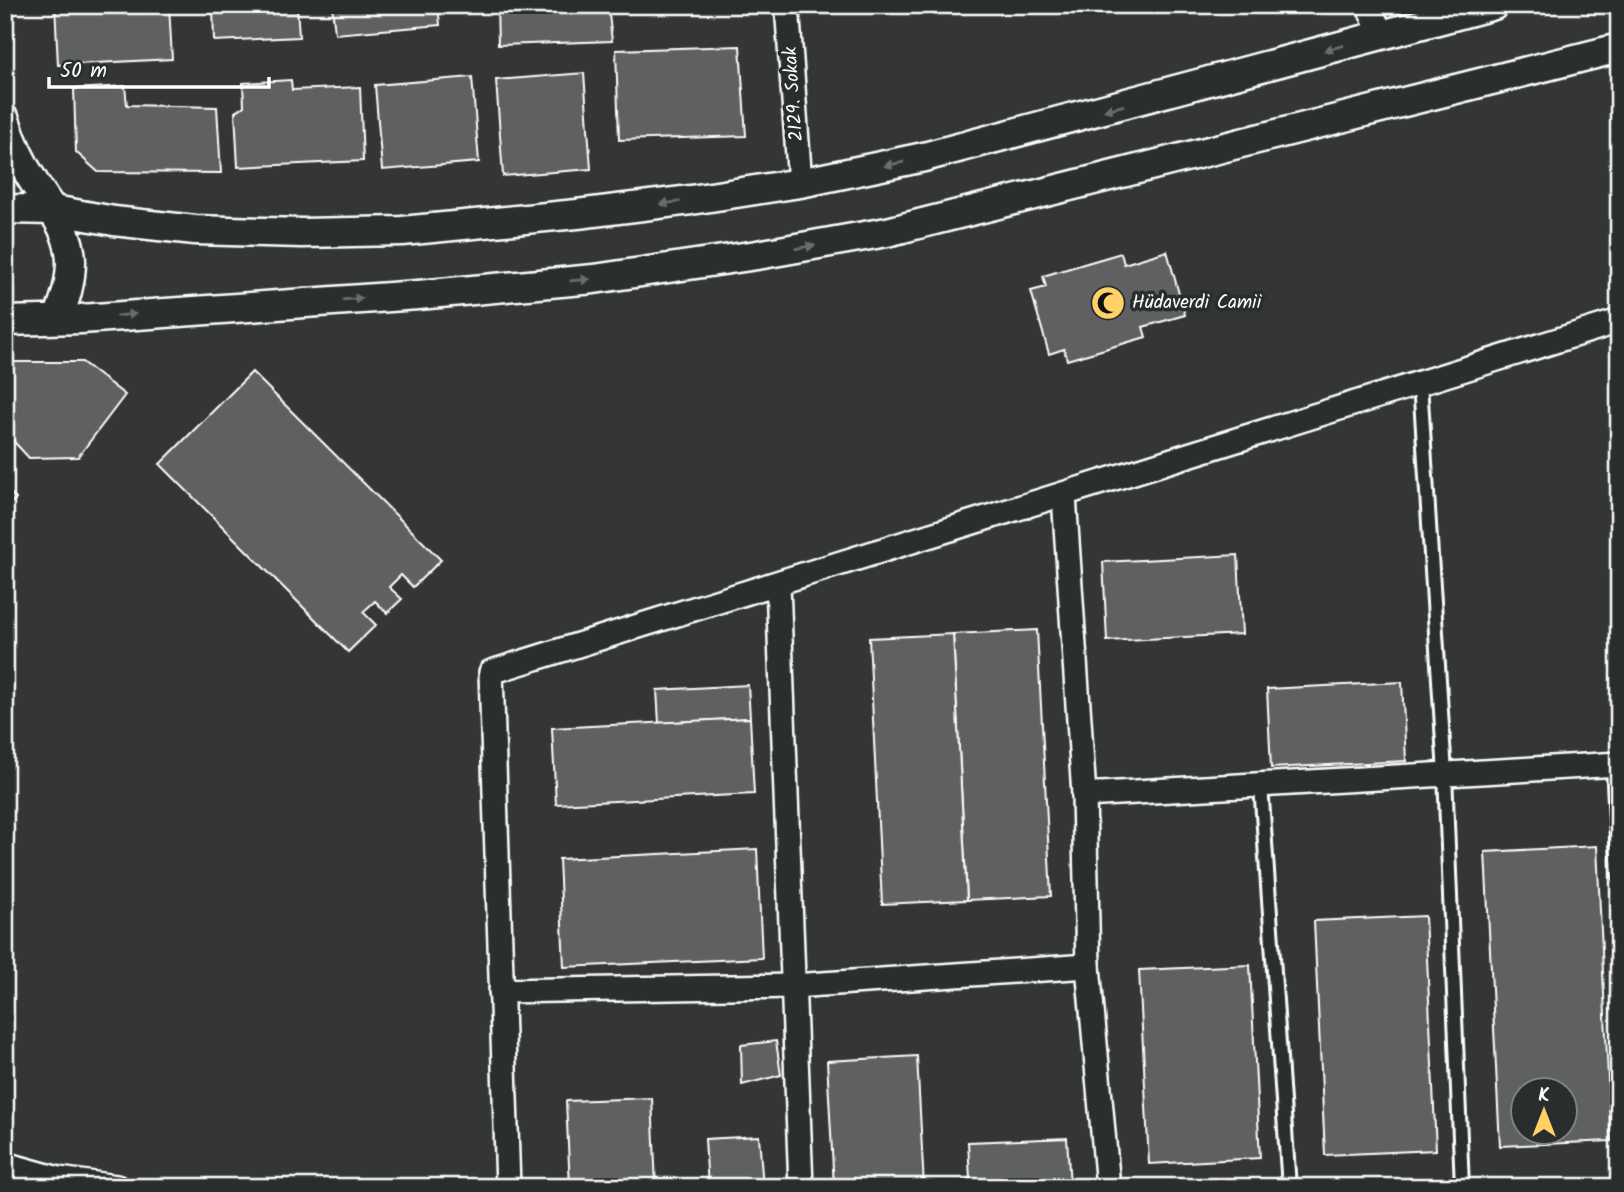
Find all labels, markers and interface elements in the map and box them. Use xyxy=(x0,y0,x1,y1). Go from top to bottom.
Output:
one-way arrow xyxy=(1323,43,1345,54)
scale bar xyxy=(49,46,270,90)
street label: 2129. Sokak xyxy=(776,46,812,142)
text: 50 m xyxy=(60,55,107,88)
one-way arrow xyxy=(1103,103,1124,113)
one-way arrow xyxy=(883,158,905,169)
one-way arrow xyxy=(659,197,681,208)
one-way arrow xyxy=(794,241,816,252)
one-way arrow xyxy=(569,274,591,285)
mosque icon: Hüdaverdi Camii xyxy=(1089,284,1127,322)
place label: Hüdaverdi Camii xyxy=(1132,288,1263,318)
one-way arrow xyxy=(342,293,364,304)
one-way arrow xyxy=(115,309,137,320)
north arrow xyxy=(1508,1076,1578,1146)
text: K xyxy=(1538,1081,1550,1111)

